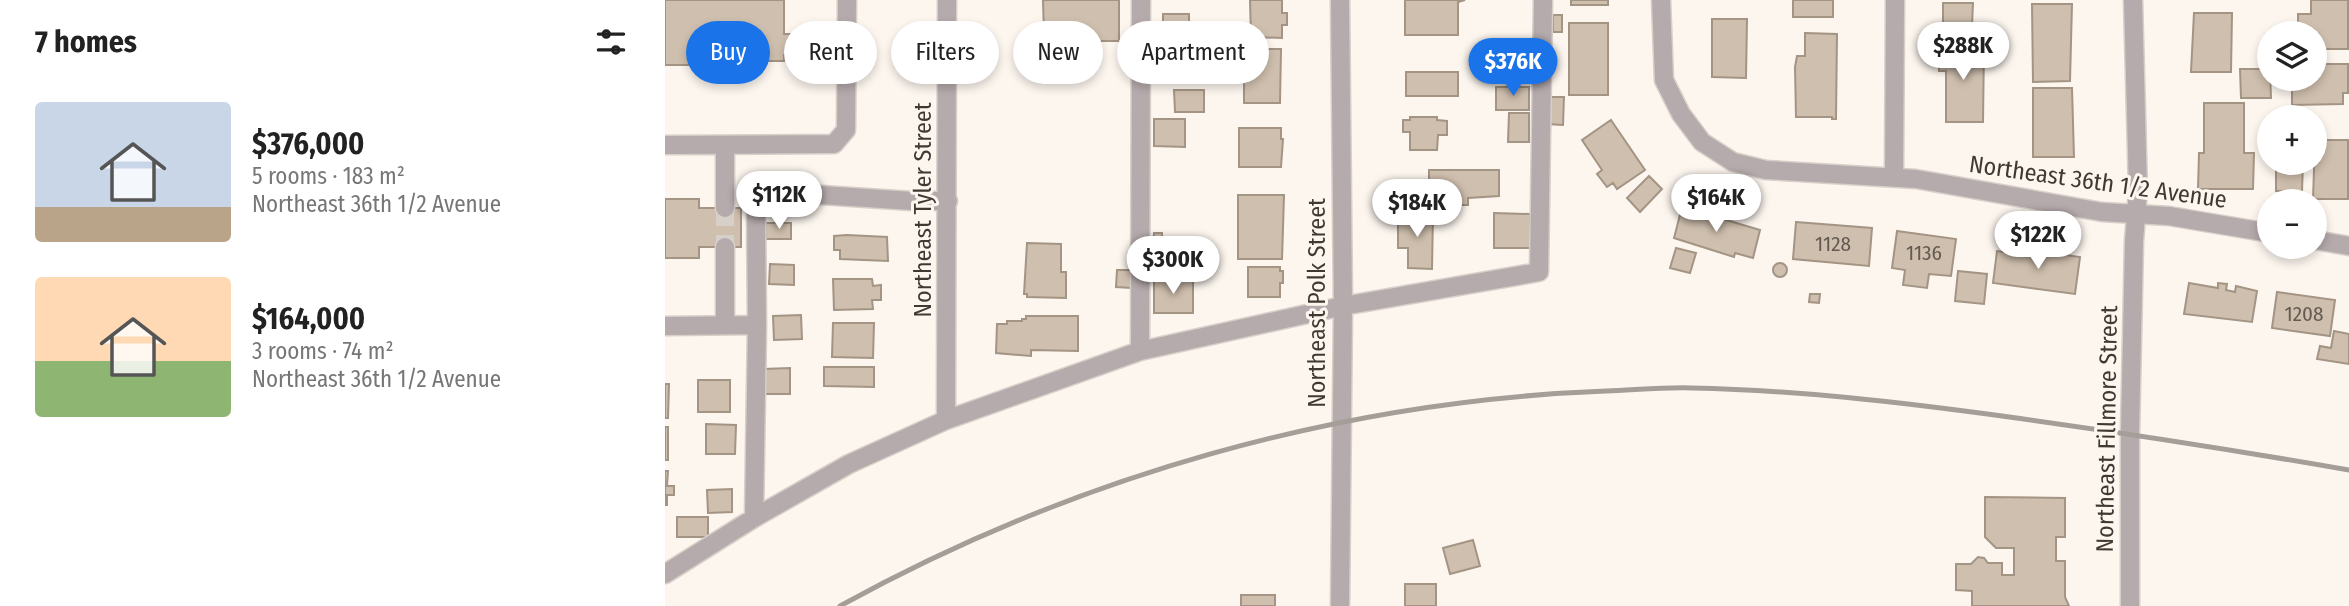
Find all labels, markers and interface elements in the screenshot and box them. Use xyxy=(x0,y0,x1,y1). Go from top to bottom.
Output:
chip: Buy xyxy=(686,21,770,84)
chip: Rent xyxy=(784,21,877,84)
chip: Filters xyxy=(891,21,999,84)
chip: New xyxy=(1013,21,1103,84)
chip: Apartment xyxy=(1117,21,1269,84)
map controls xyxy=(2257,21,2327,259)
button: layers xyxy=(2257,21,2327,91)
pin: $288K xyxy=(1914,22,2012,82)
icon: filters xyxy=(592,23,630,61)
text: 7 homes xyxy=(35,24,137,60)
text: $288K xyxy=(1933,31,1993,59)
pin: $376K xyxy=(1464,38,1562,98)
text: $376K xyxy=(1485,47,1542,75)
street label: Northeast Tyler Street xyxy=(909,102,937,318)
button: + xyxy=(2257,105,2327,175)
text: $376,000 xyxy=(252,126,364,162)
icon: home xyxy=(91,130,175,214)
street label: Northeast 36th 1/2 Avenue xyxy=(1967,150,2229,214)
text: 5 rooms · 183 m² xyxy=(252,162,405,190)
pin: $112K xyxy=(730,172,828,231)
pin: $164K xyxy=(1667,174,1765,234)
text: $112K xyxy=(752,180,806,208)
pin: $184K xyxy=(1368,180,1466,239)
text: $164K xyxy=(1687,183,1745,211)
text: $184K xyxy=(1388,188,1446,216)
button: − xyxy=(2257,189,2327,259)
text: Northeast 36th 1/2 Avenue xyxy=(252,190,501,218)
street label: Northeast Polk Street xyxy=(1303,198,1331,408)
pin: $122K xyxy=(1989,212,2087,271)
text: $122K xyxy=(2010,220,2066,248)
house number: 1128 xyxy=(1815,231,1851,257)
pin: $300K xyxy=(1124,236,1222,296)
house number: 1136 xyxy=(1906,240,1942,266)
text: $300K xyxy=(1143,245,1203,273)
text: $164,000 xyxy=(252,301,365,337)
house number: 1208 xyxy=(2285,301,2323,327)
icon: home xyxy=(91,305,175,389)
street label: Northeast Fillmore Street xyxy=(2091,305,2123,553)
text: 3 rooms · 74 m² xyxy=(252,337,394,365)
text: Northeast 36th 1/2 Avenue xyxy=(252,365,501,393)

